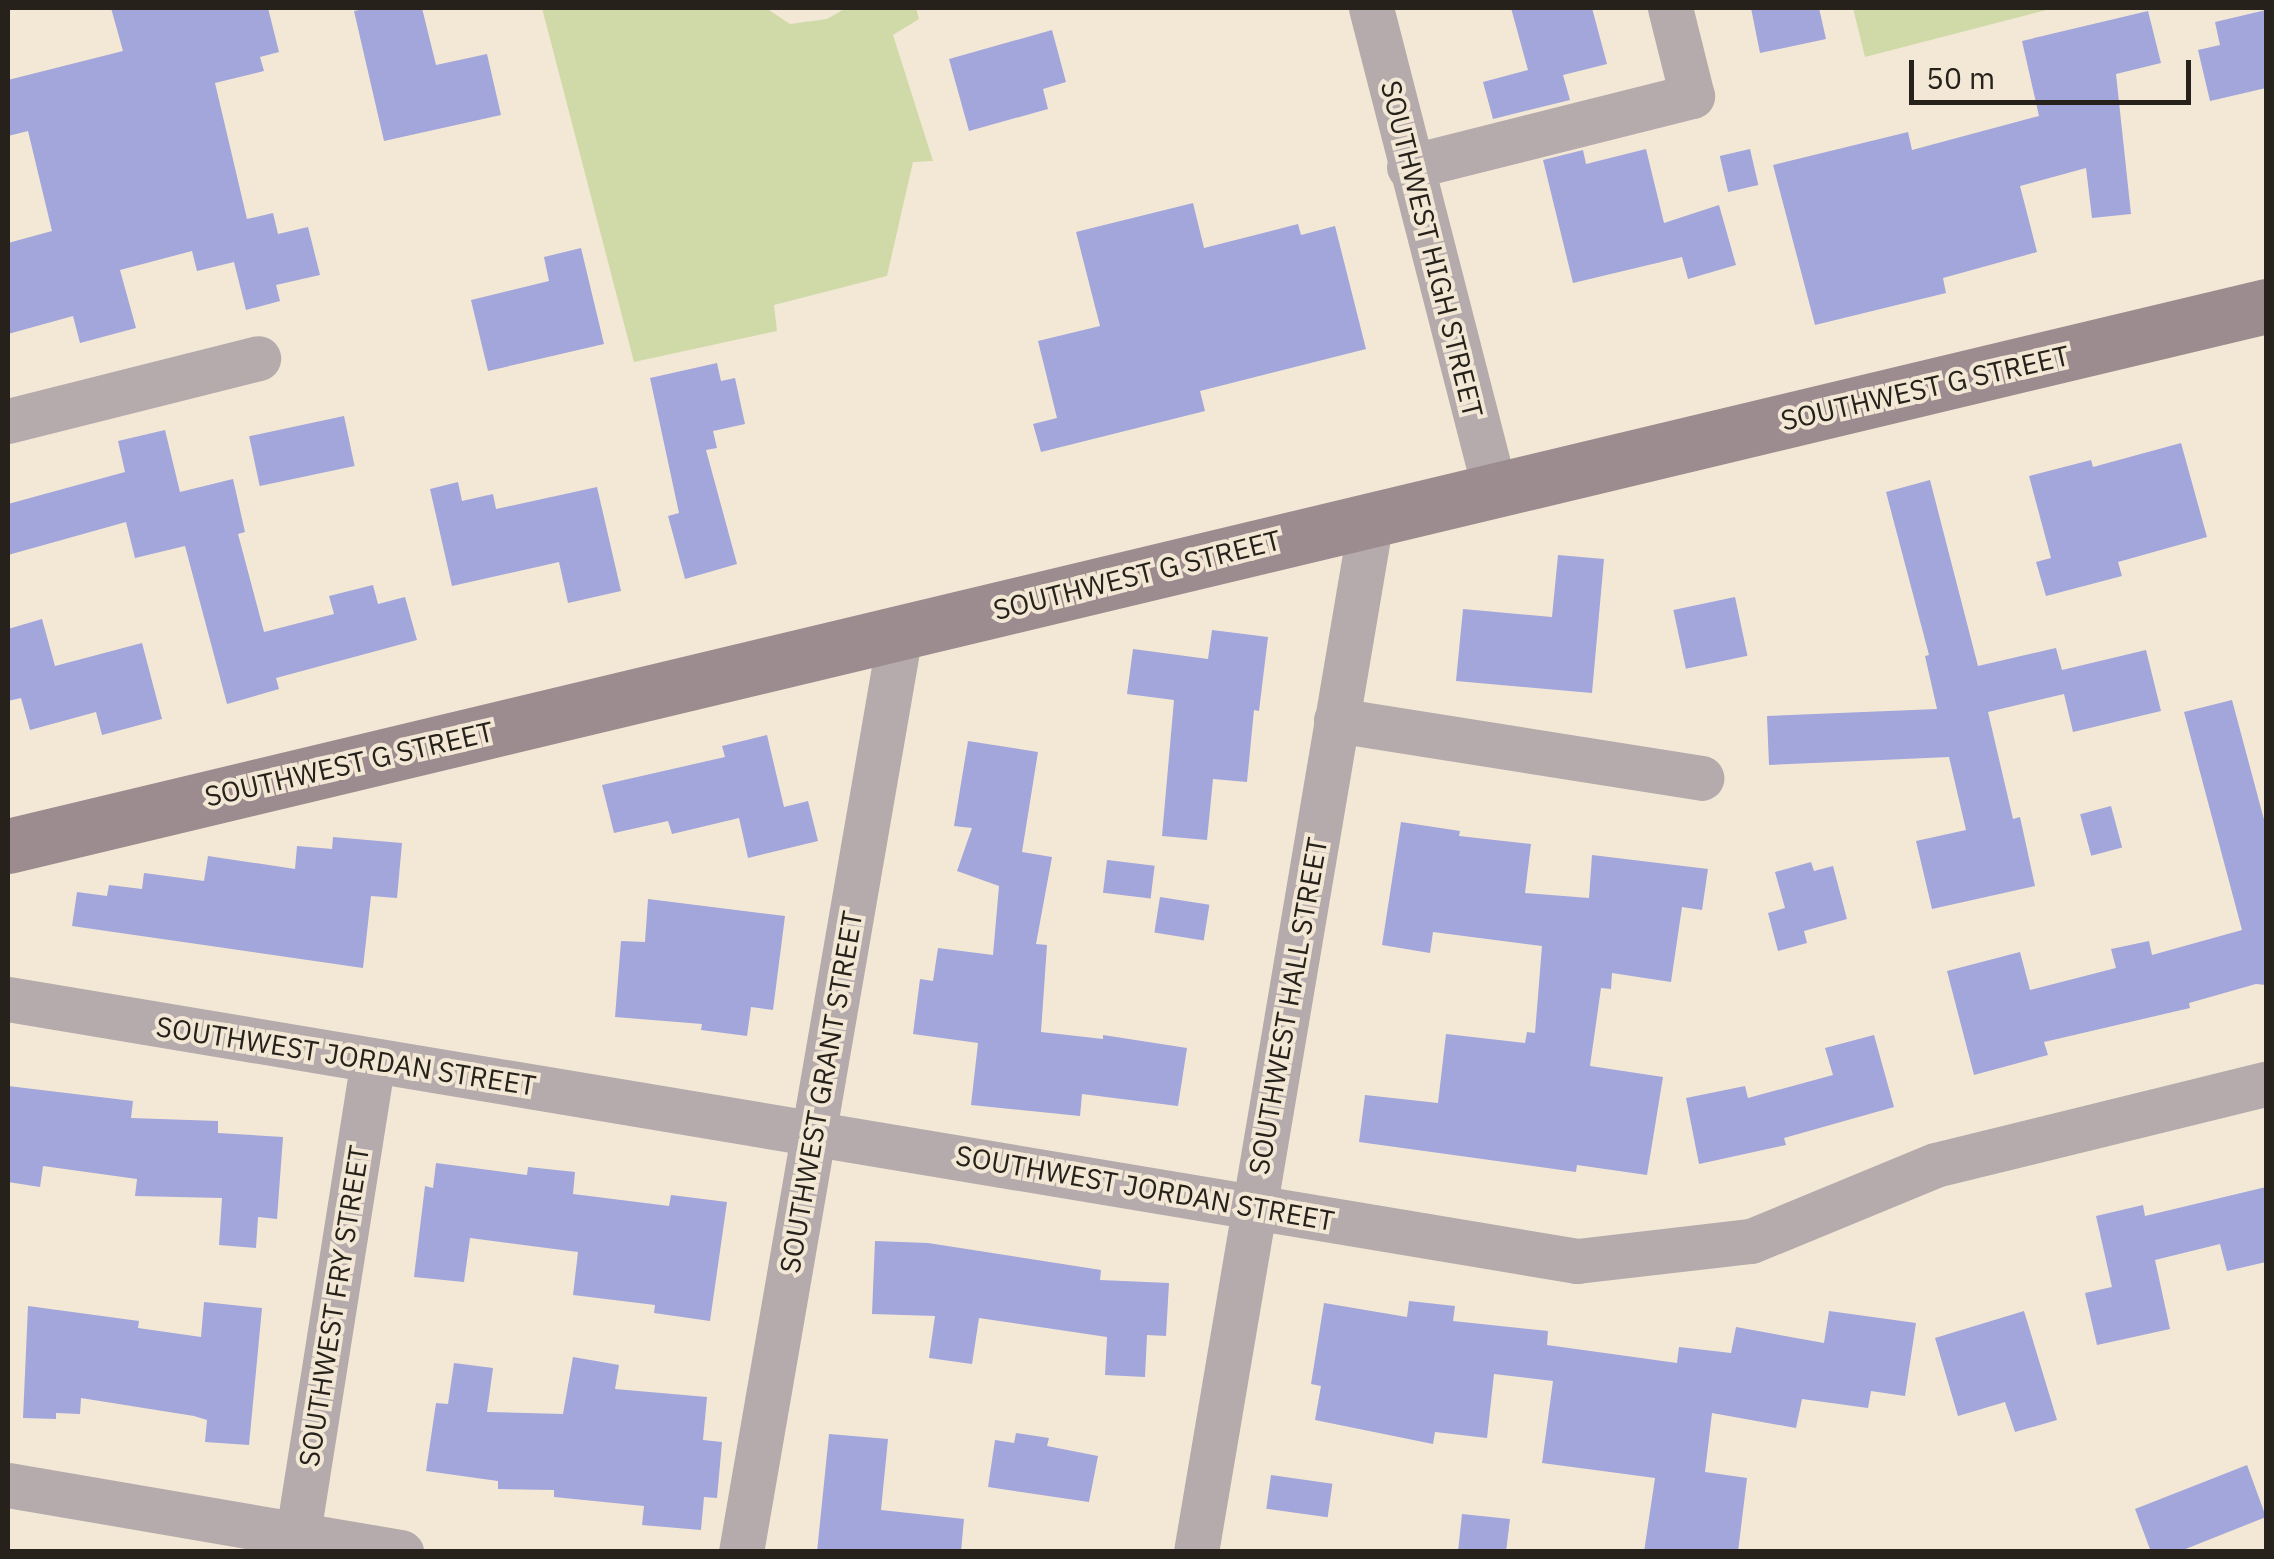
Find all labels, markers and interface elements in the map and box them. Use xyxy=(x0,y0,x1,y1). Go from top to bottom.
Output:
scale bar xyxy=(1914,40,2196,102)
text: 50 m xyxy=(1926,58,1995,97)
street label: SOUTHWEST HIGH STREET xyxy=(1374,77,1490,421)
street label: SOUTHWEST G STREET xyxy=(1777,338,2073,438)
street label: SOUTHWEST G STREET xyxy=(990,523,1284,627)
street label: SOUTHWEST G STREET xyxy=(201,714,497,814)
street label: SOUTHWEST HALL STREET xyxy=(1242,835,1334,1177)
street label: SOUTHWEST GRANT STREET xyxy=(773,908,869,1276)
street label: SOUTHWEST JORDAN STREET xyxy=(154,1009,538,1103)
street label: SOUTHWEST JORDAN STREET xyxy=(953,1138,1337,1238)
street label: SOUTHWEST FRY STREET xyxy=(292,1143,376,1469)

